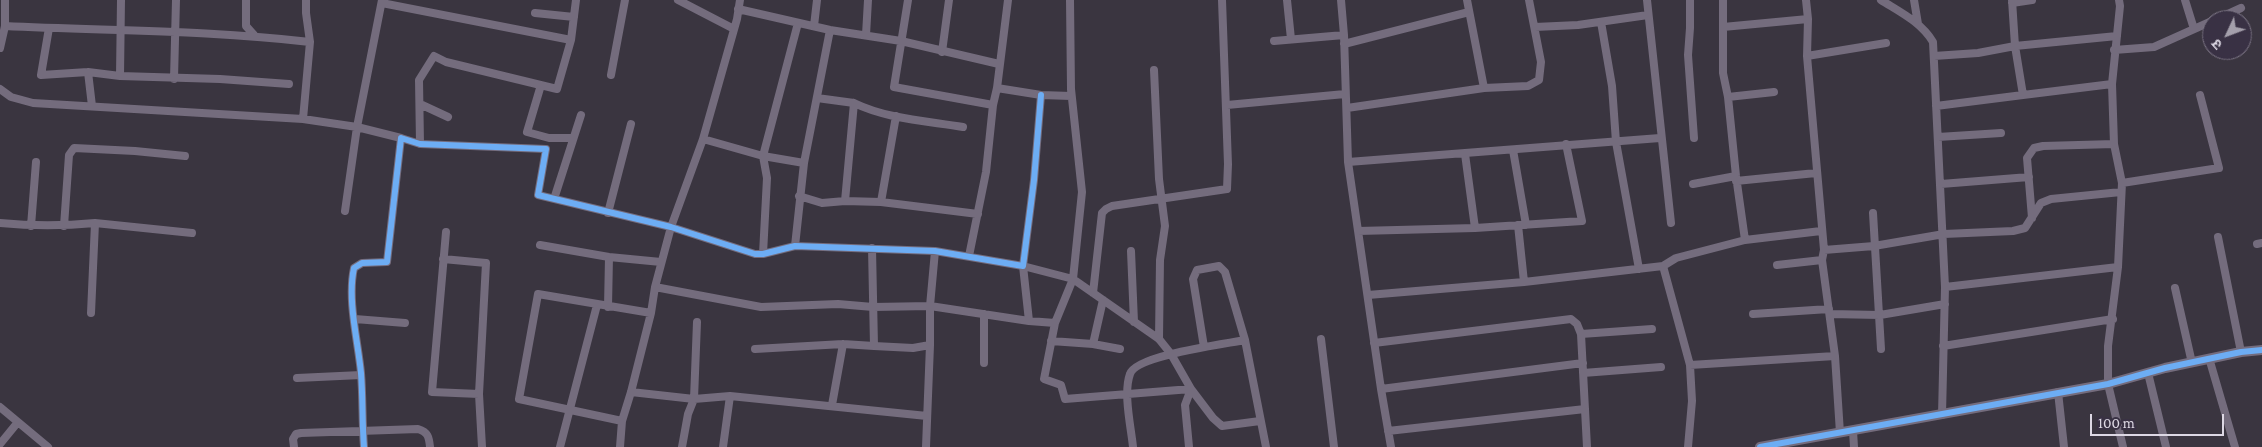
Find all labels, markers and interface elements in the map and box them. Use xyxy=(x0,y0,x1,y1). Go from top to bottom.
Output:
north arrow xyxy=(2202,10,2252,60)
text: उ xyxy=(2208,36,2225,53)
scale bar xyxy=(2092,404,2226,436)
text: 100 m xyxy=(2098,415,2135,431)

